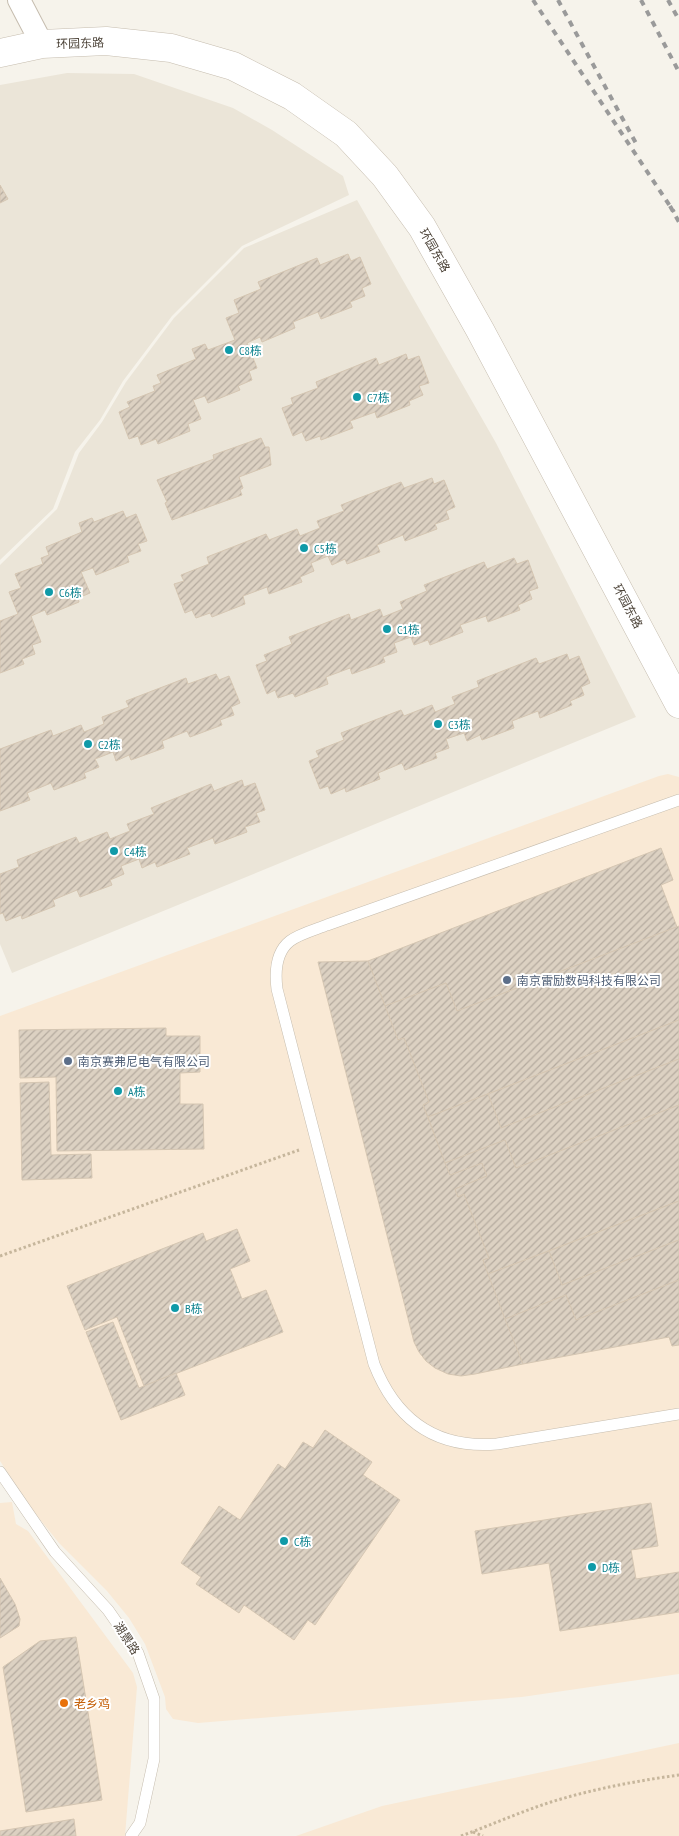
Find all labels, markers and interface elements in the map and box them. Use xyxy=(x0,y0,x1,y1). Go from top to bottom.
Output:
street label: 环园东路 xyxy=(56,35,104,51)
street label: 环园东路 xyxy=(417,225,453,275)
place label: C8栋 xyxy=(239,343,262,358)
marker: C8栋 xyxy=(223,344,235,356)
place label: C7栋 xyxy=(367,390,390,405)
marker: C7栋 xyxy=(351,391,363,403)
place label: C5栋 xyxy=(314,541,337,556)
marker: C5栋 xyxy=(298,542,310,554)
street label: 环园东路 xyxy=(610,581,646,631)
place label: C6栋 xyxy=(59,585,82,600)
marker: C6栋 xyxy=(43,586,55,598)
place label: C1栋 xyxy=(397,622,420,637)
marker: C1栋 xyxy=(381,623,393,635)
place label: C3栋 xyxy=(448,717,471,732)
marker: C3栋 xyxy=(432,718,444,730)
place label: C2栋 xyxy=(98,737,121,752)
marker: C2栋 xyxy=(82,738,94,750)
place label: C4栋 xyxy=(124,844,147,859)
marker: C4栋 xyxy=(108,845,120,857)
place label: 南京雷励数码科技有限公司 xyxy=(517,973,661,988)
marker: 南京雷励数码科技有限公司 xyxy=(501,974,513,986)
place label: 南京赛弗尼电气有限公司 xyxy=(78,1054,210,1069)
marker: 南京赛弗尼电气有限公司 xyxy=(62,1055,74,1067)
place label: A栋 xyxy=(128,1084,146,1099)
marker: A栋 xyxy=(112,1085,124,1097)
place label: B栋 xyxy=(185,1301,203,1316)
marker: B栋 xyxy=(169,1302,181,1314)
place label: C栋 xyxy=(294,1534,312,1549)
marker: C栋 xyxy=(278,1535,290,1547)
place label: D栋 xyxy=(602,1560,620,1575)
marker: D栋 xyxy=(586,1561,598,1573)
street label: 湖景路 xyxy=(111,1619,143,1657)
place label: 老乡鸡 xyxy=(74,1696,110,1711)
marker: 老乡鸡 xyxy=(58,1697,70,1709)

